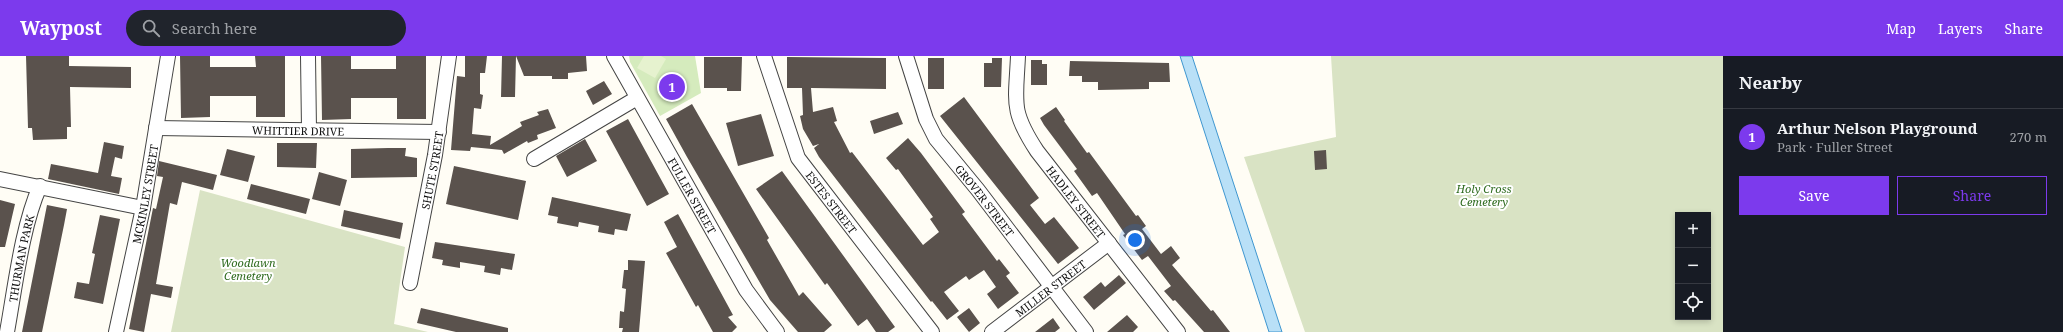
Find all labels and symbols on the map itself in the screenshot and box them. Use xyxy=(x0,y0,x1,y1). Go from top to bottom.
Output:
pin: 1 xyxy=(659,72,685,102)
street label: WHITTIER DRIVE xyxy=(252,122,344,138)
street label: SHUTE STREET xyxy=(417,130,446,210)
street label: MCKINLEY STREET xyxy=(128,143,161,245)
street label: FULLER STREET xyxy=(665,155,720,236)
street label: GROVER STREET xyxy=(952,161,1018,239)
street label: HADLEY STREET xyxy=(1043,162,1110,241)
street label: ESTES STREET xyxy=(803,168,861,237)
park label: Holy Cross Cemetery xyxy=(1455,181,1512,209)
street label: THURMAN PARK xyxy=(5,213,37,303)
your location xyxy=(1125,230,1145,250)
park label: Woodlawn Cemetery xyxy=(220,255,276,283)
street label: MILLER STREET xyxy=(1012,256,1089,320)

